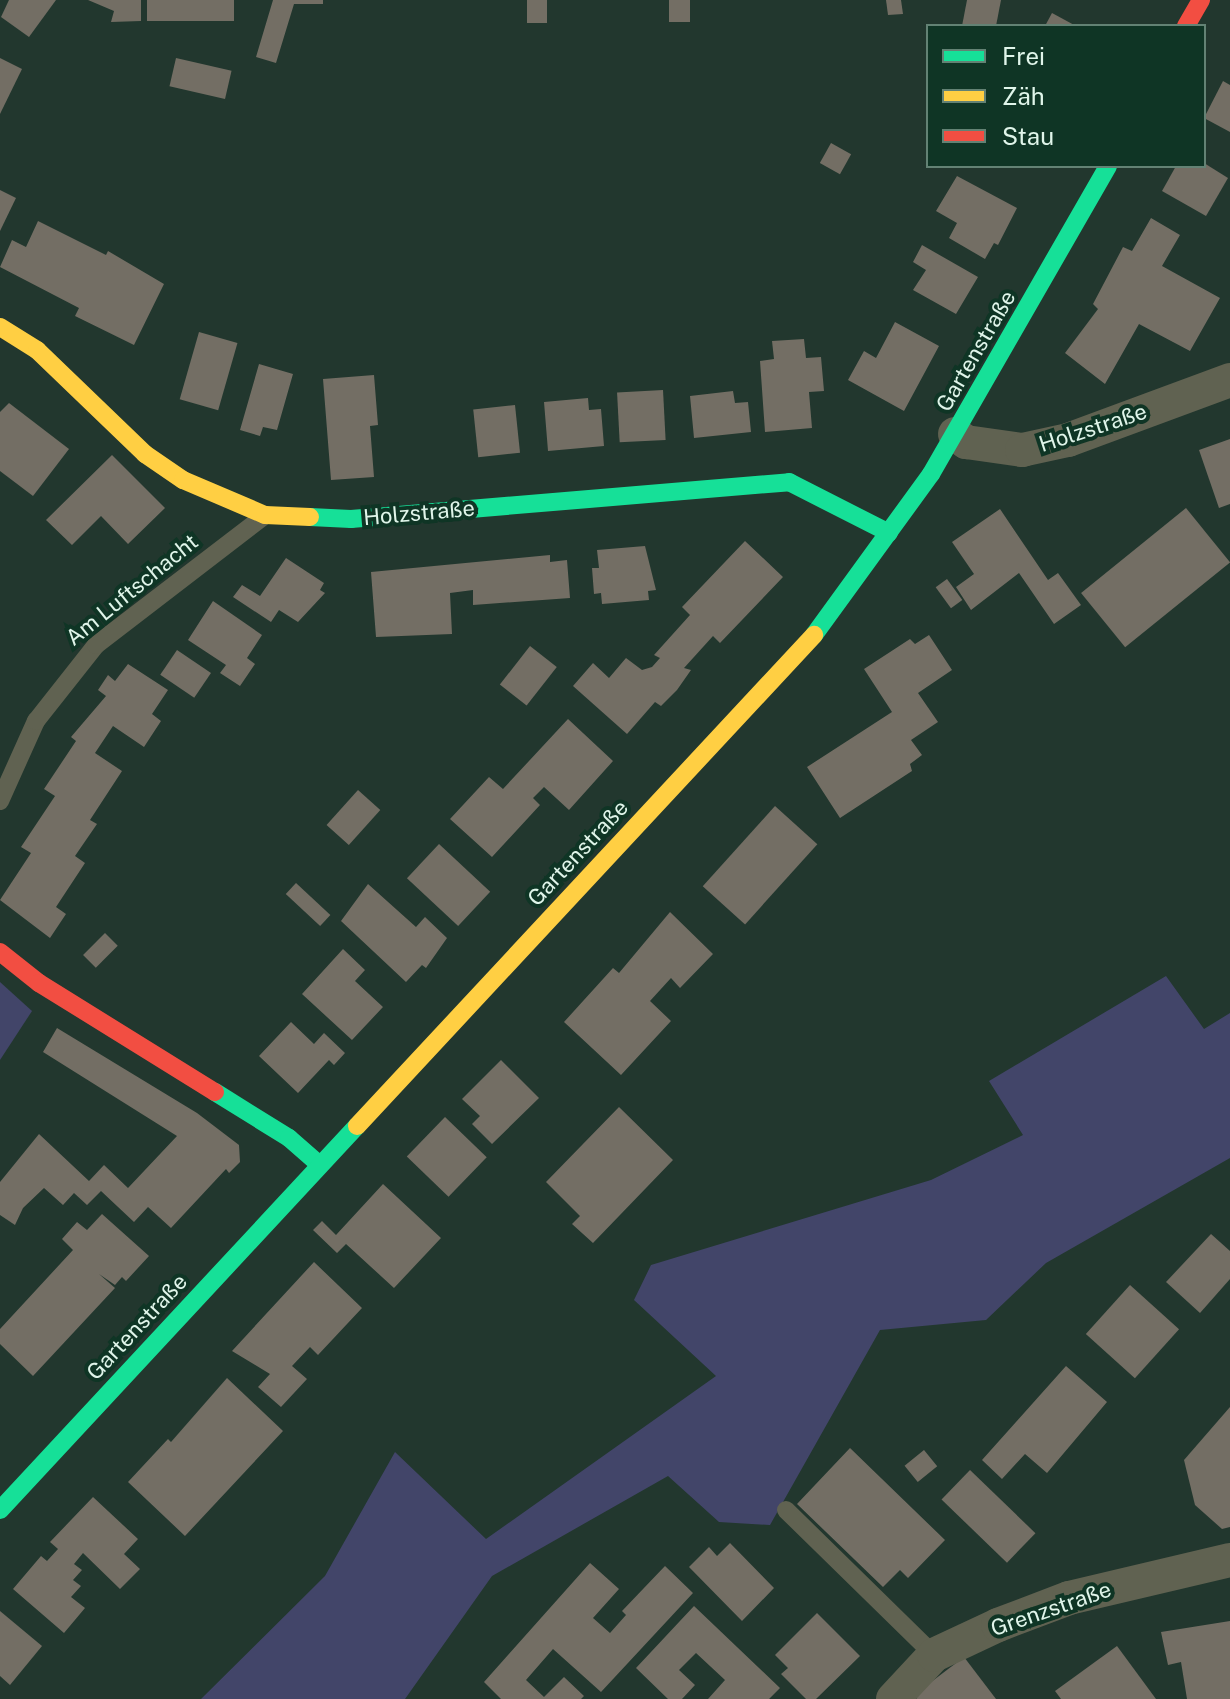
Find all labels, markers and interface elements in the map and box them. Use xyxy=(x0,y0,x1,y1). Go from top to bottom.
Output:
legend xyxy=(926,24,1206,168)
text: Frei xyxy=(1002,42,1045,70)
text: Zäh xyxy=(1002,82,1045,110)
text: Stau xyxy=(1002,122,1054,150)
street label: Gartenstraße xyxy=(931,286,1021,416)
street label: Holzstraße xyxy=(1036,398,1150,458)
street label: Holzstraße xyxy=(362,495,476,531)
street label: Am Luftschacht xyxy=(61,529,203,651)
street label: Gartenstraße xyxy=(522,795,634,911)
street label: Gartenstraße xyxy=(81,1269,193,1385)
street label: Grenzstraße xyxy=(987,1576,1115,1642)

